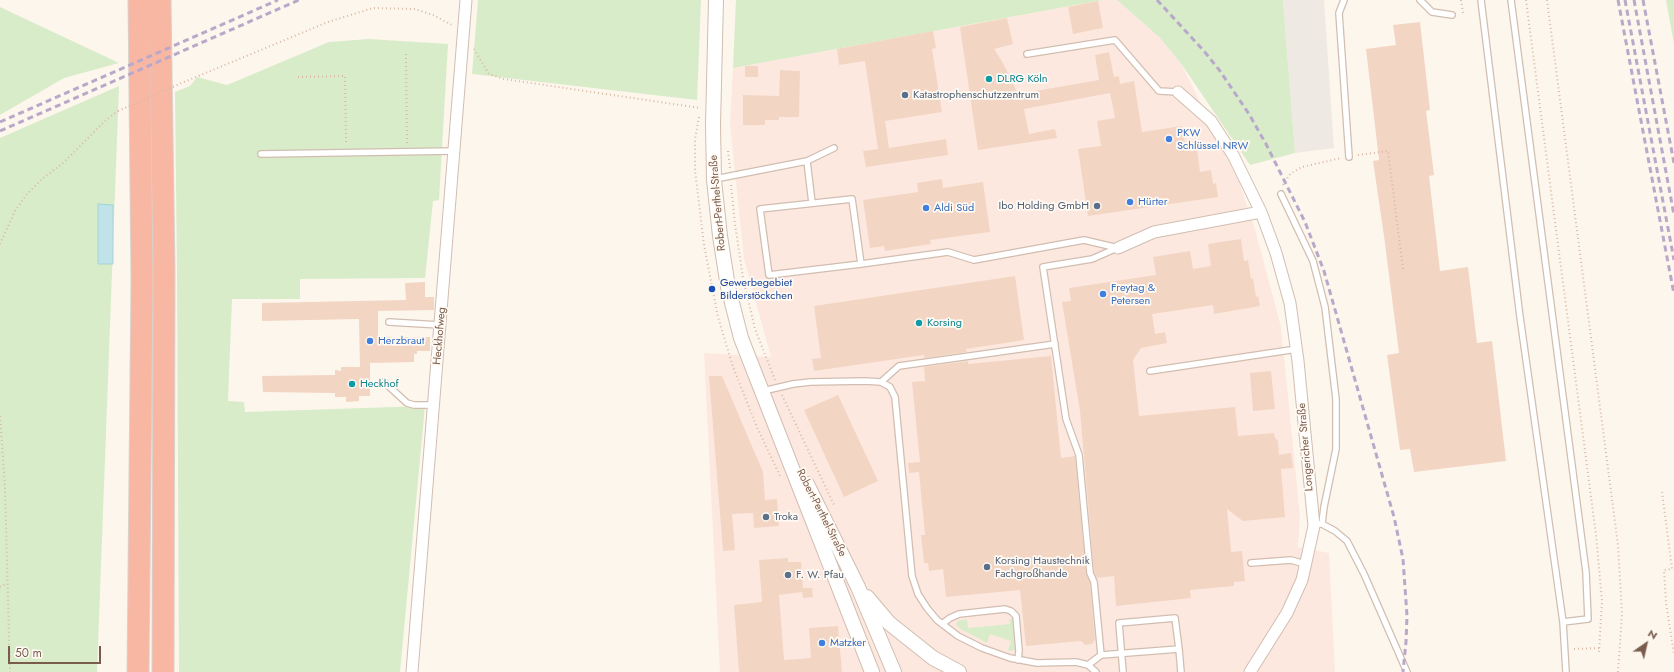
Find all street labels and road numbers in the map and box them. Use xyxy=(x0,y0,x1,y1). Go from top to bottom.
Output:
street label: Robert-Perthel-Straße xyxy=(707,154,729,252)
street label: Heckhofweg xyxy=(431,307,449,365)
street label: Longericher Straße xyxy=(1296,402,1316,492)
street label: Robert-Perthel-Straße xyxy=(793,467,849,559)

